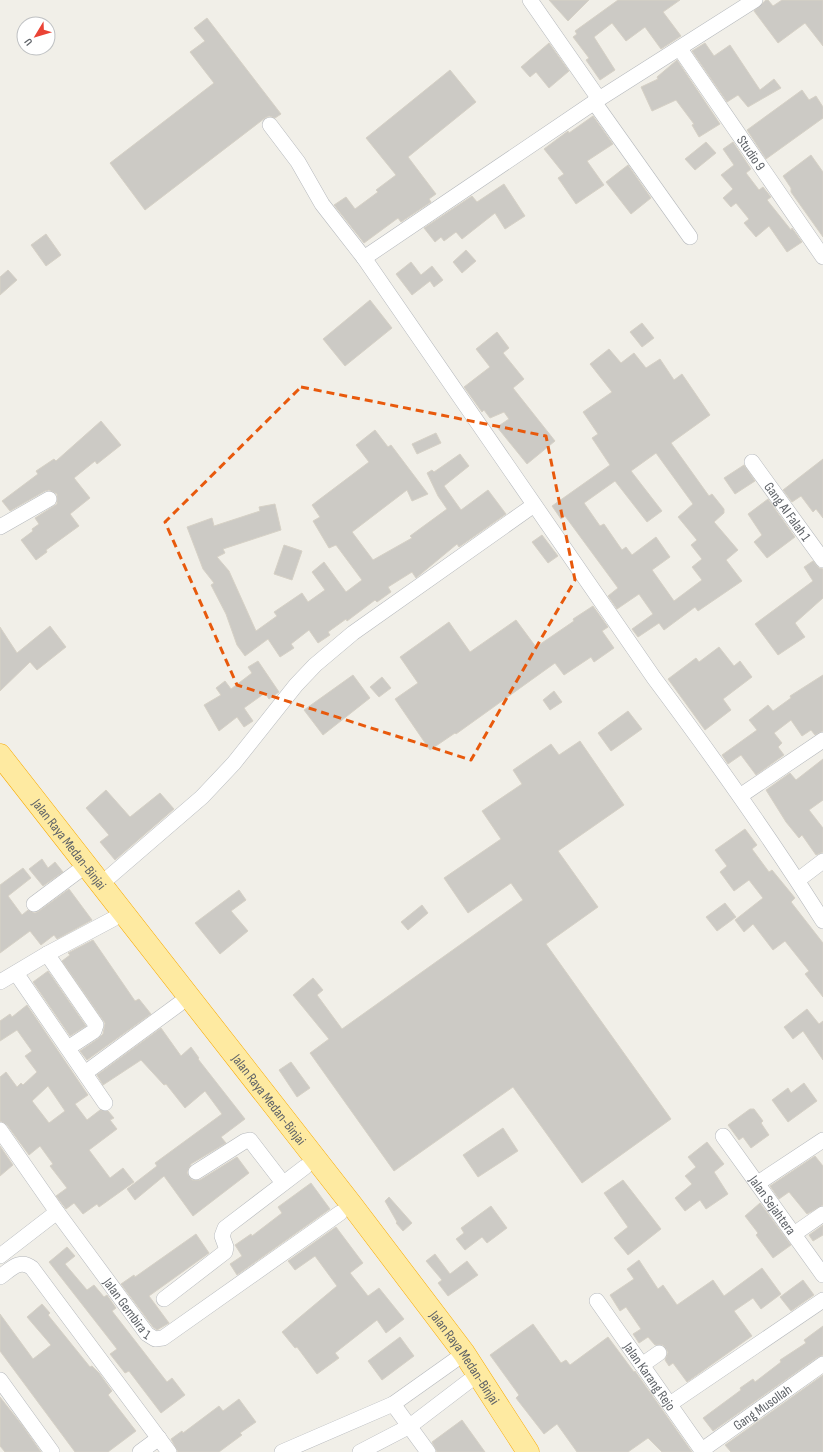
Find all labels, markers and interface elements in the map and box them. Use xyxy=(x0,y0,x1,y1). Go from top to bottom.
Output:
north arrow xyxy=(16,16,56,56)
text: U xyxy=(21,35,35,48)
street label: Studio 9 xyxy=(733,132,769,174)
street label: Gang Al Falah 1 xyxy=(760,479,814,545)
street label: Jalan Raya Medan-Binjai xyxy=(28,795,110,893)
street label: Jalan Raya Medan-Binjai xyxy=(227,1050,310,1148)
street label: Jalan Sejahtera xyxy=(745,1171,799,1238)
street label: Jalan Gembira 1 xyxy=(99,1274,154,1343)
street label: Jalan Raya Medan-Binjai xyxy=(425,1307,503,1408)
street label: Jalan Karang Rejo xyxy=(619,1338,679,1414)
street label: Gang Musollah xyxy=(730,1381,795,1434)

